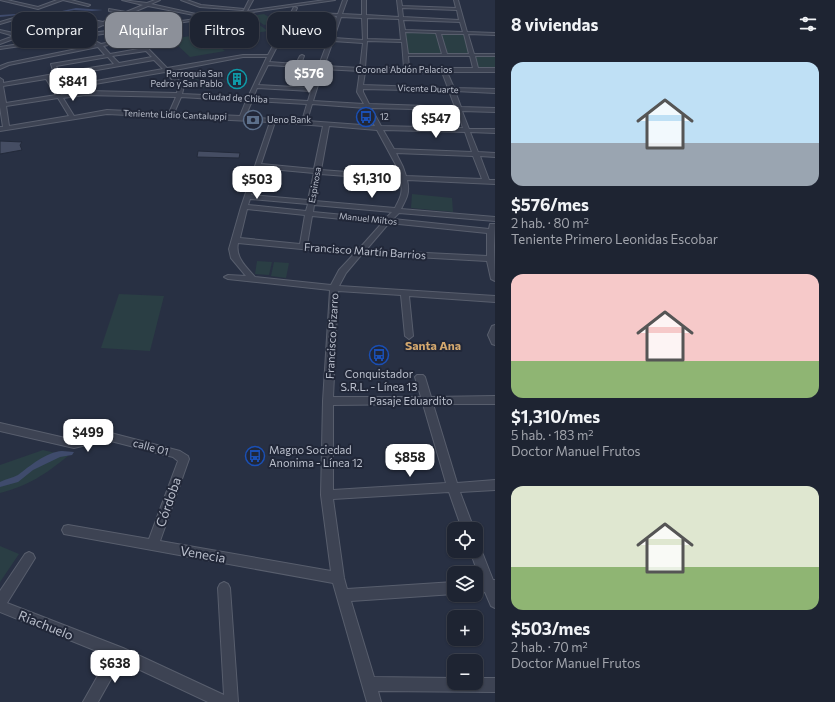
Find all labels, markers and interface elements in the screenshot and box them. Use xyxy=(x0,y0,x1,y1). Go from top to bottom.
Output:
chip: Comprar xyxy=(12,12,97,48)
chip: Alquilar xyxy=(105,12,182,48)
chip: Filtros xyxy=(190,12,259,48)
chip: Nuevo xyxy=(267,12,336,48)
icon: filters xyxy=(797,13,819,35)
text: 8 viviendas xyxy=(511,14,598,35)
pin: $576 xyxy=(285,60,333,94)
street label: Coronel Abdón Palacios xyxy=(356,64,452,75)
text: $576 xyxy=(294,65,324,81)
pin: $841 xyxy=(49,68,97,102)
place label: Parroquia San Pedro y San Pablo xyxy=(150,68,223,89)
building icon: Parroquia San Pedro y San Pablo xyxy=(226,68,248,90)
text: $841 xyxy=(59,73,87,89)
street label: Vicente Duarte xyxy=(397,82,459,95)
icon: home xyxy=(629,88,701,160)
street label: Ciudad de Chiba xyxy=(202,90,268,105)
pin: $547 xyxy=(412,105,460,139)
bus stop icon: 12 xyxy=(355,106,377,128)
street label: Teniente Lidio Cantaluppi xyxy=(123,107,227,122)
bank icon: Ueno Bank xyxy=(242,109,264,131)
text: $547 xyxy=(421,110,451,126)
place label: 12 xyxy=(380,111,389,122)
place label: Ueno Bank xyxy=(267,114,311,125)
pin: $1,310 xyxy=(339,165,405,199)
pin: $503 xyxy=(233,166,281,200)
street label: Espinosa xyxy=(306,166,323,204)
text: $1,310 xyxy=(353,170,391,186)
text: $503 xyxy=(241,171,273,187)
text: $576/mes xyxy=(511,194,589,215)
street label: Manuel Miltos xyxy=(338,210,398,227)
text: 2 hab. · 80 m² xyxy=(511,215,589,231)
text: Teniente Primero Leonidas Escobar xyxy=(511,231,718,247)
street label: Francisco Martín Barrios xyxy=(304,240,426,261)
street label: Francisco Pizarro xyxy=(323,292,340,379)
icon: home xyxy=(629,300,701,372)
district label: Santa Ana xyxy=(405,338,461,352)
bus stop icon: Conquistador S.R.L. - Línea 13 xyxy=(368,344,390,366)
place label: Conquistador S.R.L. - Línea 13 xyxy=(341,367,417,393)
street label: Pasaje Eduardito xyxy=(369,394,453,407)
text: $1,310/mes xyxy=(511,406,600,427)
pin: $499 xyxy=(64,419,112,453)
text: $499 xyxy=(72,424,104,440)
text: 5 hab. · 183 m² xyxy=(511,427,594,443)
street label: calle 01 xyxy=(132,436,170,458)
place label: Magno Sociedad Anonima - Línea 12 xyxy=(269,443,363,469)
text: Doctor Manuel Frutos xyxy=(511,443,640,459)
pin: $858 xyxy=(386,444,434,478)
bus stop icon: Magno Sociedad Anonima - Línea 12 xyxy=(244,445,266,467)
text: $858 xyxy=(394,449,426,465)
street label: Córdoba xyxy=(152,475,184,529)
icon: home xyxy=(629,512,701,584)
map controls xyxy=(447,522,483,690)
button: locate xyxy=(447,522,483,558)
street label: Venecia xyxy=(179,542,227,566)
button: layers xyxy=(447,566,483,602)
street label: Riachuelo xyxy=(16,607,76,643)
button: + xyxy=(447,610,483,646)
text: $503/mes xyxy=(511,618,590,639)
text: 2 hab. · 70 m² xyxy=(511,639,588,655)
pin: $638 xyxy=(91,650,139,684)
button: − xyxy=(447,654,483,690)
text: $638 xyxy=(99,655,131,671)
text: Doctor Manuel Frutos xyxy=(511,655,640,671)

